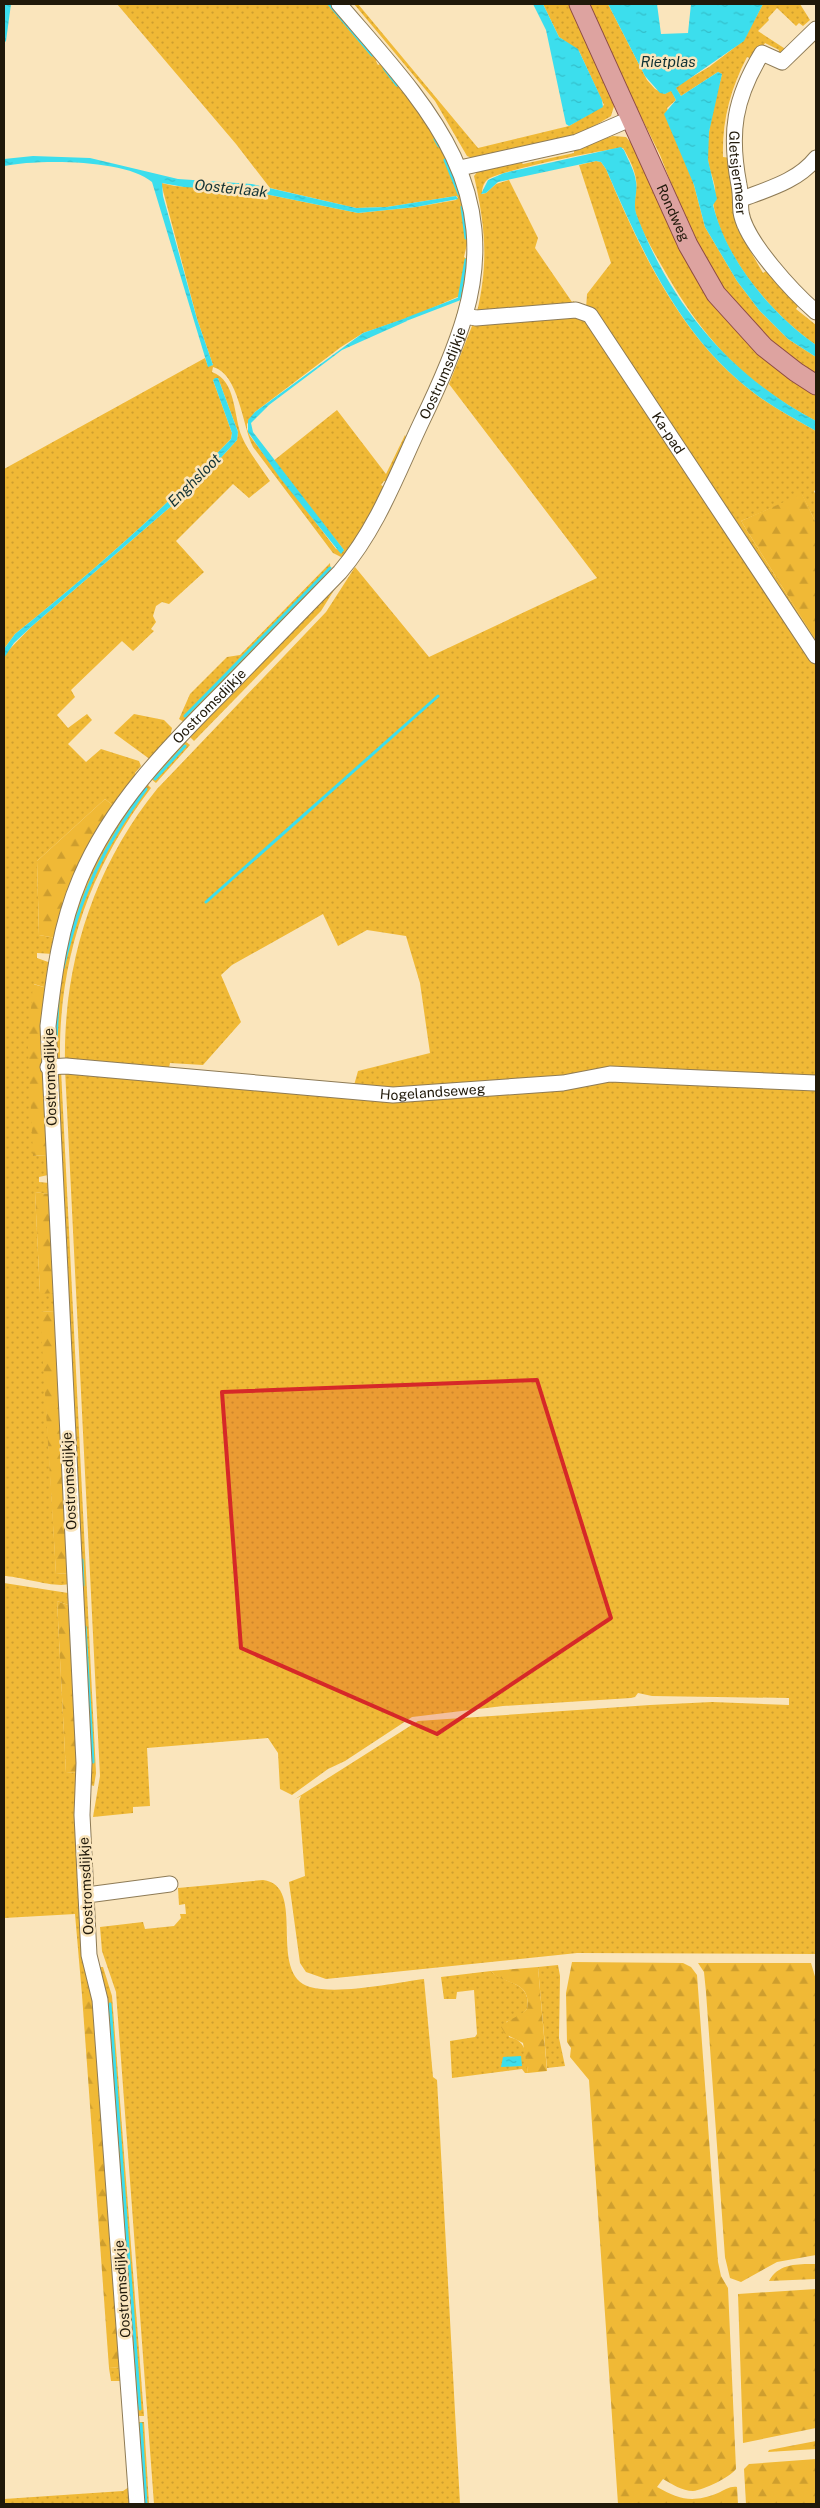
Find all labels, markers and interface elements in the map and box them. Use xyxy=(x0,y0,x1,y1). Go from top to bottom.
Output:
water label: Rietplas xyxy=(640,53,696,70)
street label: Gletsjermeer xyxy=(726,130,749,216)
water label: Oosterlaak xyxy=(194,176,269,200)
street label: Rondweg xyxy=(654,182,693,244)
street label: Oostrumsdijkje xyxy=(416,325,469,422)
street label: Ka-pad xyxy=(649,409,688,457)
water label: Enghsloot xyxy=(164,450,224,510)
street label: Oostromsdijkje xyxy=(169,665,249,747)
street label: Oostromsdijkje xyxy=(40,1028,60,1126)
street label: Hogelandseweg xyxy=(379,1080,486,1103)
street label: Oostromsdijkje xyxy=(58,1432,80,1530)
street label: Oostromsdijkje xyxy=(75,1837,97,1935)
street label: Oostromsdijkje xyxy=(111,2240,133,2338)

